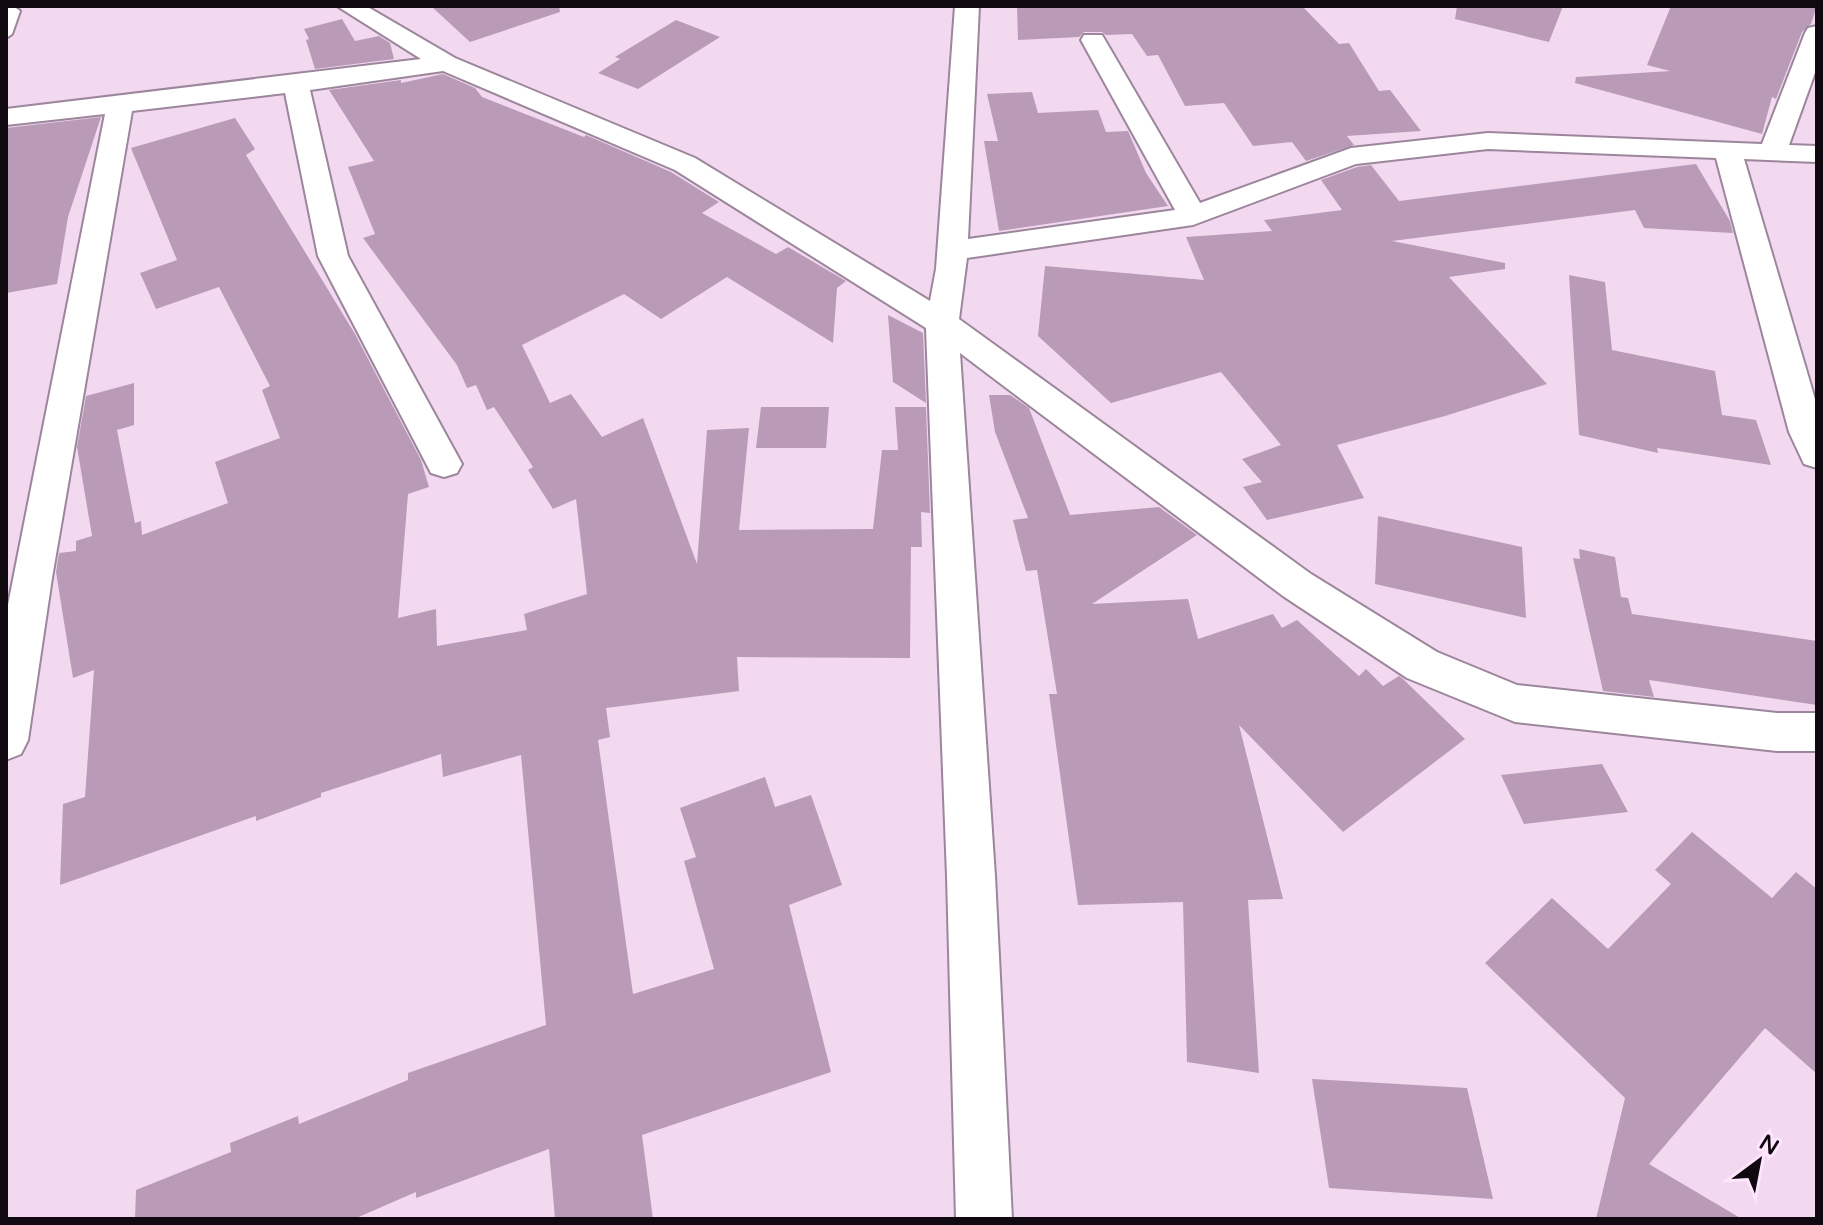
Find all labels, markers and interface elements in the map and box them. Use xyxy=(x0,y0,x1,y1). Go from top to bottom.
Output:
north arrow xyxy=(1719,1121,1799,1201)
text: N xyxy=(1755,1129,1783,1161)

